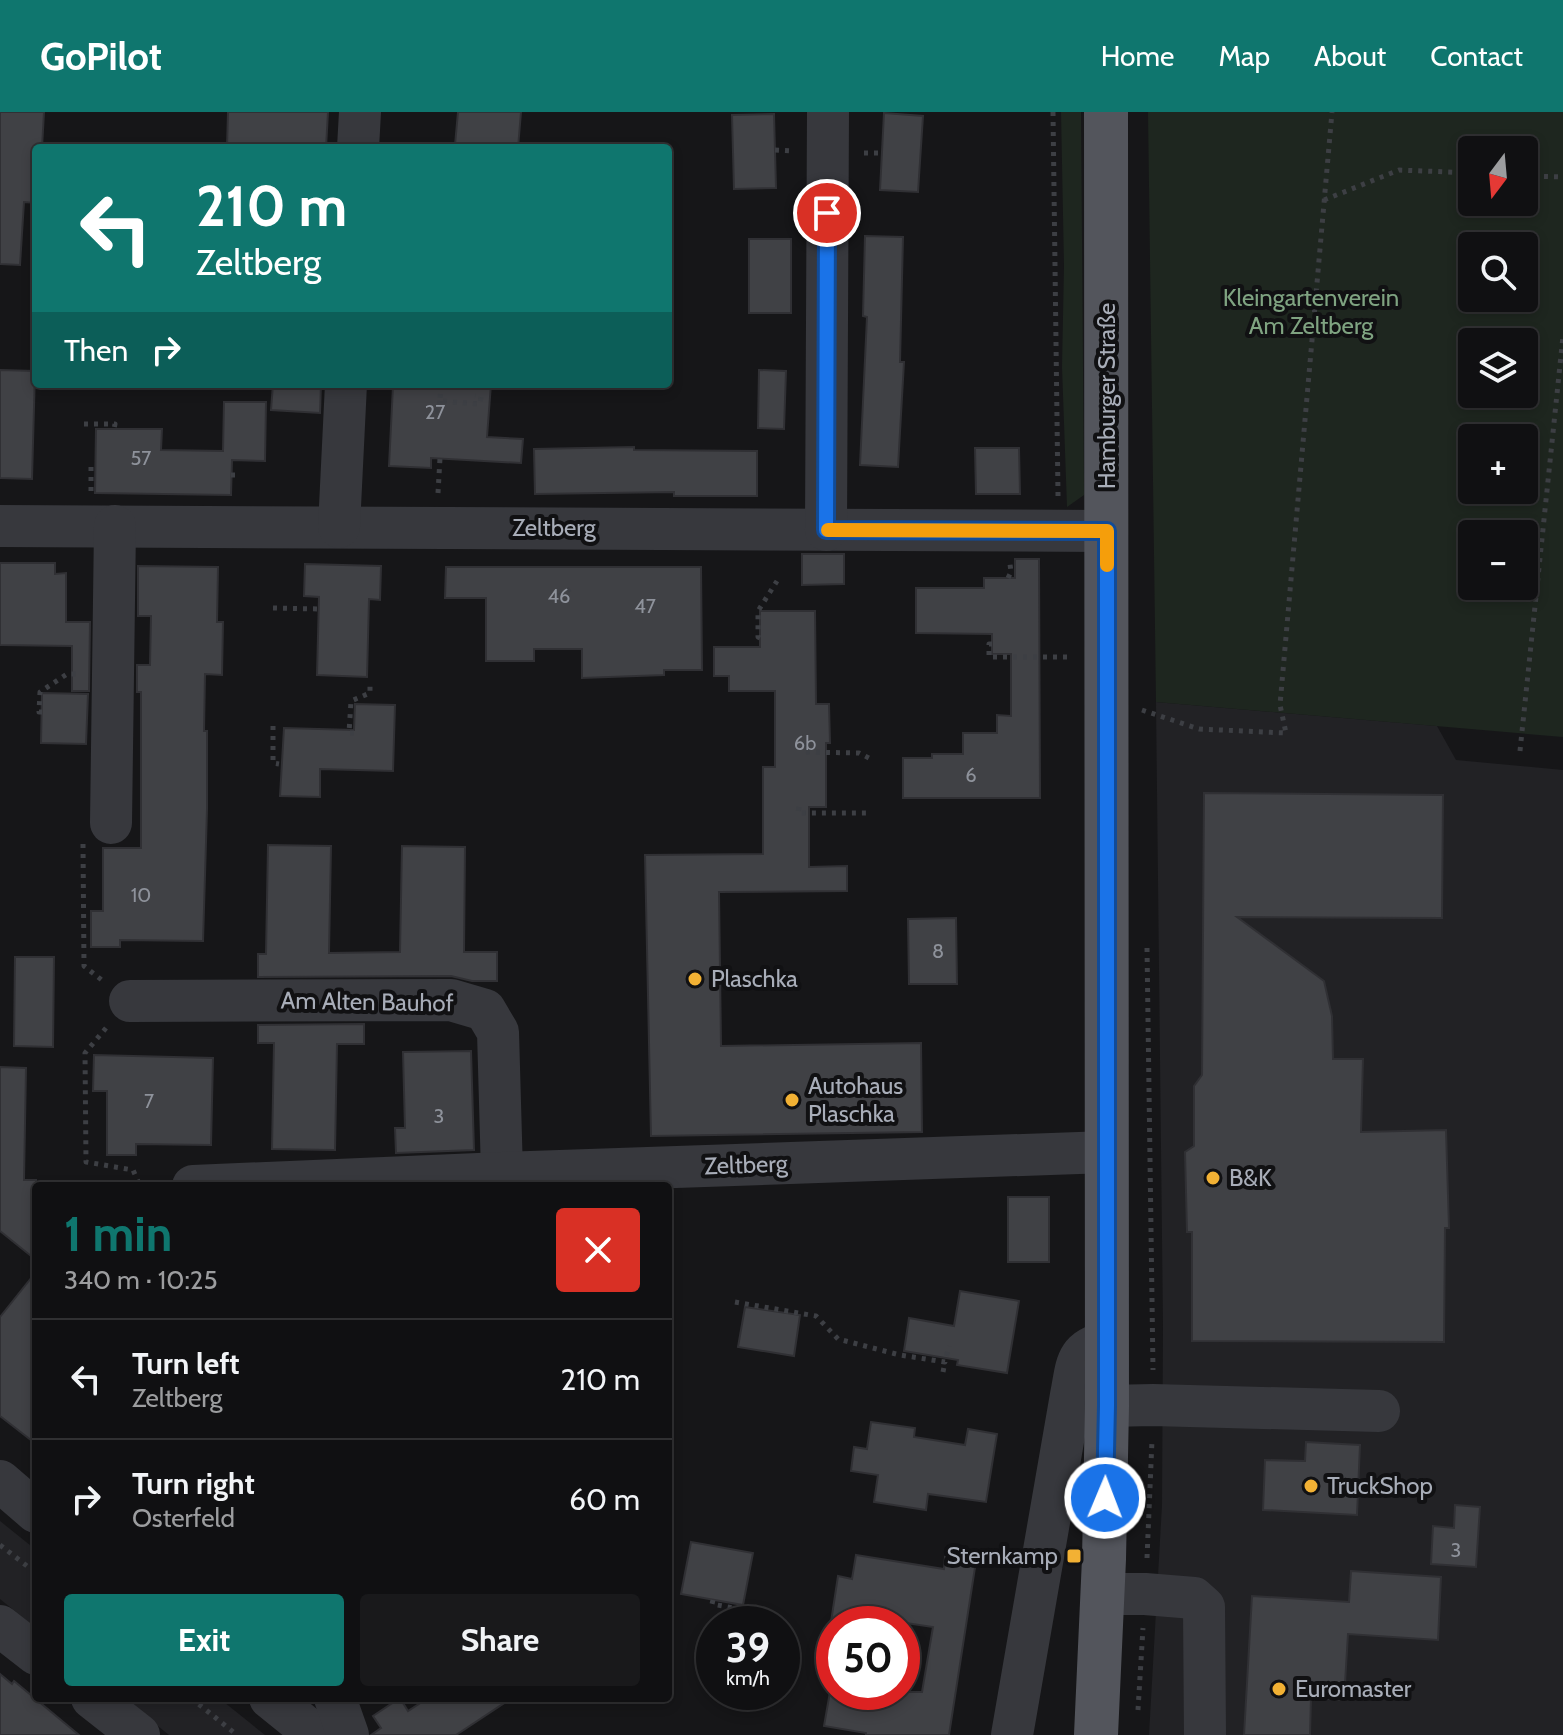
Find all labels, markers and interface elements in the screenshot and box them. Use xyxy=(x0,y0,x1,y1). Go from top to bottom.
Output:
text: GoPilot xyxy=(40,33,162,80)
text: Home xyxy=(1101,39,1174,73)
text: Map xyxy=(1218,39,1270,73)
text: About xyxy=(1314,39,1386,73)
text: Contact xyxy=(1430,39,1523,73)
north arrow xyxy=(1458,136,1538,216)
map controls xyxy=(1458,136,1538,600)
text: 210 m xyxy=(196,172,347,240)
icon: left xyxy=(64,176,168,280)
pin xyxy=(793,179,861,247)
icon: arrive xyxy=(805,191,849,235)
button: search xyxy=(1458,232,1538,312)
text: Zeltberg xyxy=(196,240,321,284)
park label: Kleingartenverein Am Zeltberg xyxy=(1223,283,1399,340)
street label: Hamburger Straße xyxy=(1092,303,1121,489)
icon: right xyxy=(144,328,188,372)
button: layers xyxy=(1458,328,1538,408)
text: Then xyxy=(64,332,128,369)
house number: 27 xyxy=(425,400,445,424)
button: + xyxy=(1458,424,1538,504)
house number: 57 xyxy=(131,446,151,470)
street label: Zeltberg xyxy=(512,513,597,542)
button: − xyxy=(1458,520,1538,600)
house number: 46 xyxy=(548,584,570,608)
house number: 47 xyxy=(634,594,656,618)
house number: 6b xyxy=(794,731,816,755)
house number: 6 xyxy=(965,763,977,787)
house number: 10 xyxy=(131,883,151,907)
house number: 8 xyxy=(932,939,944,963)
place label: Plaschka xyxy=(711,964,798,993)
marker: Plaschka xyxy=(686,970,704,988)
street label: Am Alten Bauhof xyxy=(280,985,454,1018)
place label: Autohaus Plaschka xyxy=(808,1071,903,1128)
house number: 7 xyxy=(144,1089,154,1113)
marker: Autohaus Plaschka xyxy=(783,1091,801,1109)
house number: 3 xyxy=(434,1104,444,1128)
street label: Zeltberg xyxy=(704,1149,789,1180)
place label: B&K xyxy=(1229,1163,1272,1192)
marker: B&K xyxy=(1204,1169,1222,1187)
text: 1 min xyxy=(64,1205,172,1263)
button: close xyxy=(556,1208,640,1292)
text: 340 m · 10:25 xyxy=(64,1264,218,1296)
text: Turn left xyxy=(132,1345,240,1382)
icon: left xyxy=(64,1357,108,1401)
text: 210 m xyxy=(560,1361,640,1398)
text: Zeltberg xyxy=(132,1382,222,1414)
position arrow xyxy=(1063,1456,1147,1540)
text: Turn right xyxy=(132,1465,255,1502)
place label: TruckShop xyxy=(1327,1471,1433,1500)
icon: right xyxy=(64,1477,108,1521)
marker: TruckShop xyxy=(1302,1477,1320,1495)
text: 60 m xyxy=(569,1481,640,1518)
text: Osterfeld xyxy=(132,1502,235,1534)
house number: 3 xyxy=(1451,1538,1461,1562)
place label: Sternkamp xyxy=(946,1541,1058,1570)
marker: Sternkamp xyxy=(1065,1547,1083,1565)
button: Exit xyxy=(64,1594,344,1686)
button: Share xyxy=(360,1594,640,1686)
speed limit sign: 50 xyxy=(816,1606,920,1710)
text: 39 xyxy=(726,1623,770,1672)
text: km/h xyxy=(726,1666,770,1690)
place label: Euromaster xyxy=(1295,1674,1412,1703)
marker: Euromaster xyxy=(1270,1680,1288,1698)

